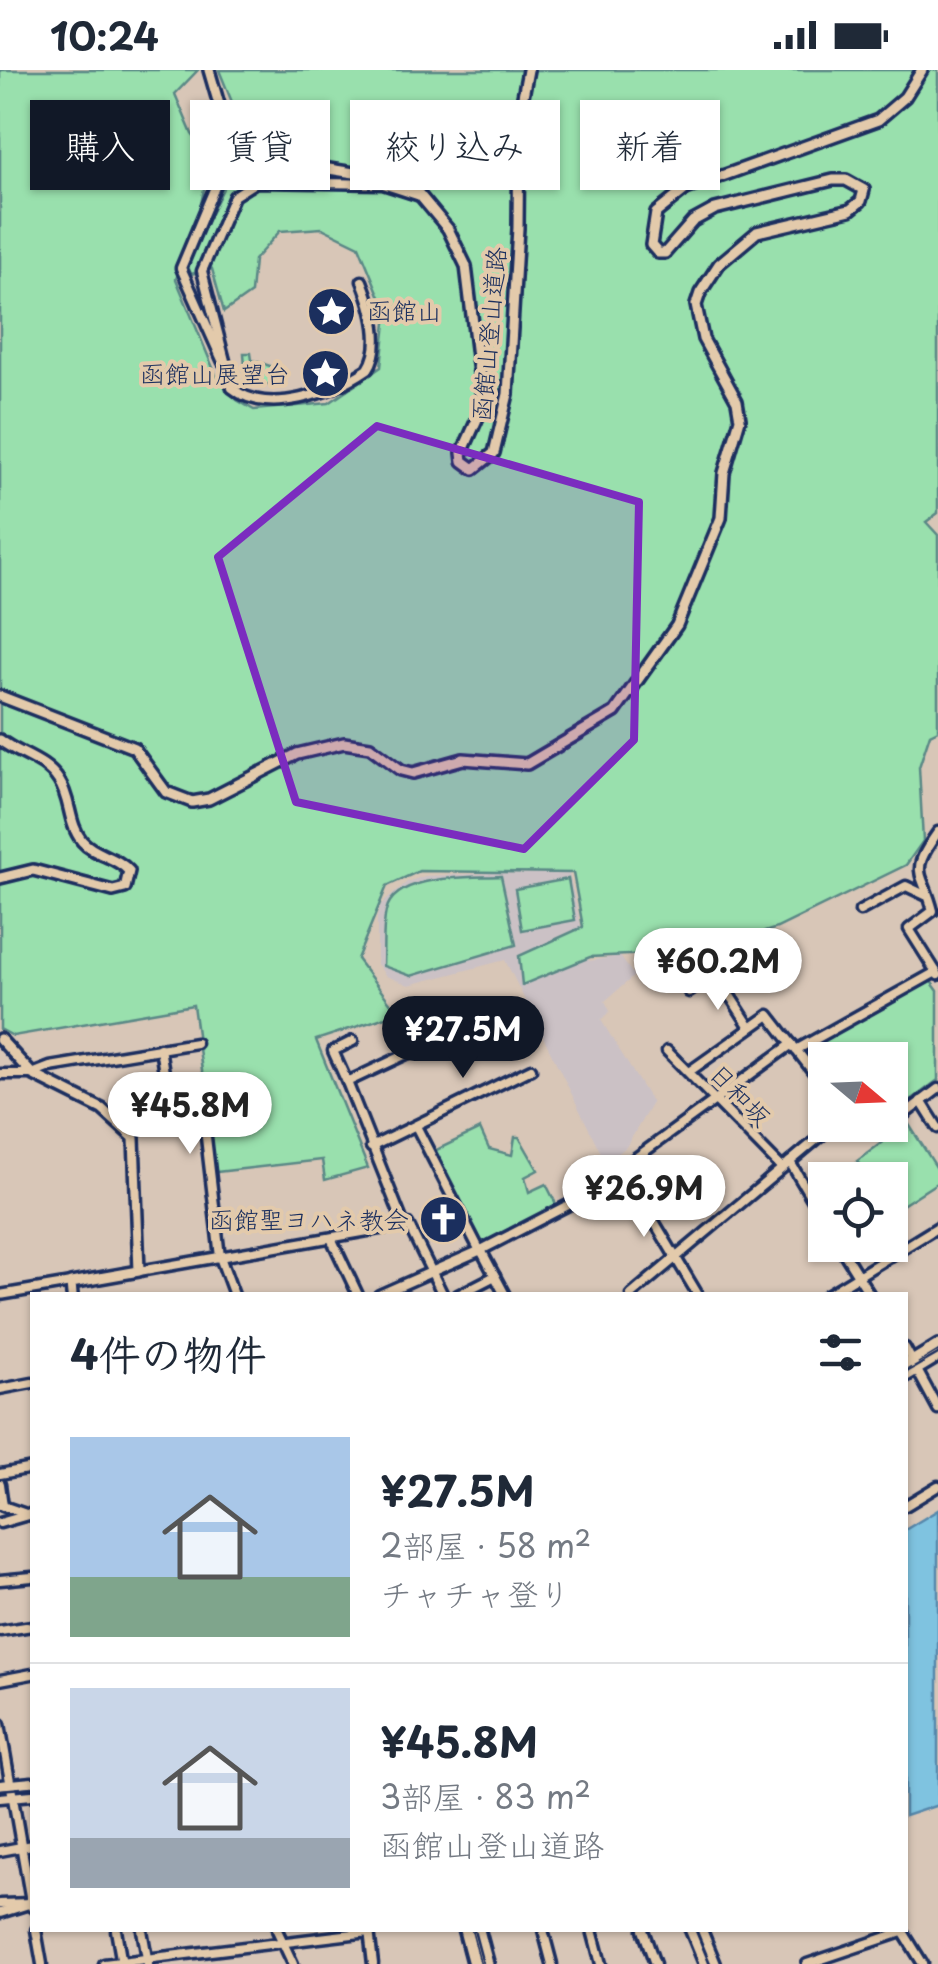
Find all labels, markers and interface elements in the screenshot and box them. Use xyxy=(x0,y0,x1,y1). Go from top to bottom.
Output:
text: 10:24 xyxy=(50,7,159,64)
chip: 購入 xyxy=(30,100,170,190)
chip: 賃貸 xyxy=(190,100,330,190)
chip: 絞り込み xyxy=(350,100,560,190)
chip: 新着 xyxy=(580,100,720,190)
street label: 函館山登山道路 xyxy=(461,245,515,423)
place icon: 函館山 xyxy=(306,285,358,337)
place label: 函館山 xyxy=(367,291,442,329)
place icon: 函館山展望台 xyxy=(299,348,351,400)
place label: 函館山展望台 xyxy=(140,354,290,392)
pin: ¥60.2M xyxy=(637,928,799,1013)
text: ¥60.2M xyxy=(656,936,780,984)
pin: ¥27.5M xyxy=(382,996,544,1081)
text: ¥27.5M xyxy=(404,1004,522,1052)
north arrow xyxy=(808,1042,908,1142)
map controls xyxy=(808,1042,908,1262)
street label: 日和坂 xyxy=(701,1054,780,1134)
pin: ¥45.8M xyxy=(109,1072,271,1157)
text: ¥45.8M xyxy=(130,1080,250,1128)
pin: ¥26.9M xyxy=(563,1155,725,1240)
button: locate xyxy=(808,1162,908,1262)
text: ¥26.9M xyxy=(584,1163,704,1211)
church icon: 函館聖ヨハネ教会 xyxy=(418,1194,470,1246)
place label: 函館聖ヨハネ教会 xyxy=(209,1200,409,1238)
text: 4件の物件 xyxy=(70,1321,267,1384)
icon: filters xyxy=(813,1325,868,1380)
text: ¥27.5M xyxy=(380,1458,535,1521)
icon: home xyxy=(150,1477,270,1597)
text: 2部屋 · 58 m² xyxy=(380,1521,591,1569)
text: チャチャ登り xyxy=(380,1569,571,1617)
text: ¥45.8M xyxy=(380,1709,538,1772)
icon: home xyxy=(150,1728,270,1848)
text: 3部屋 · 83 m² xyxy=(380,1772,591,1820)
text: 函館山登山道路 xyxy=(380,1820,604,1868)

